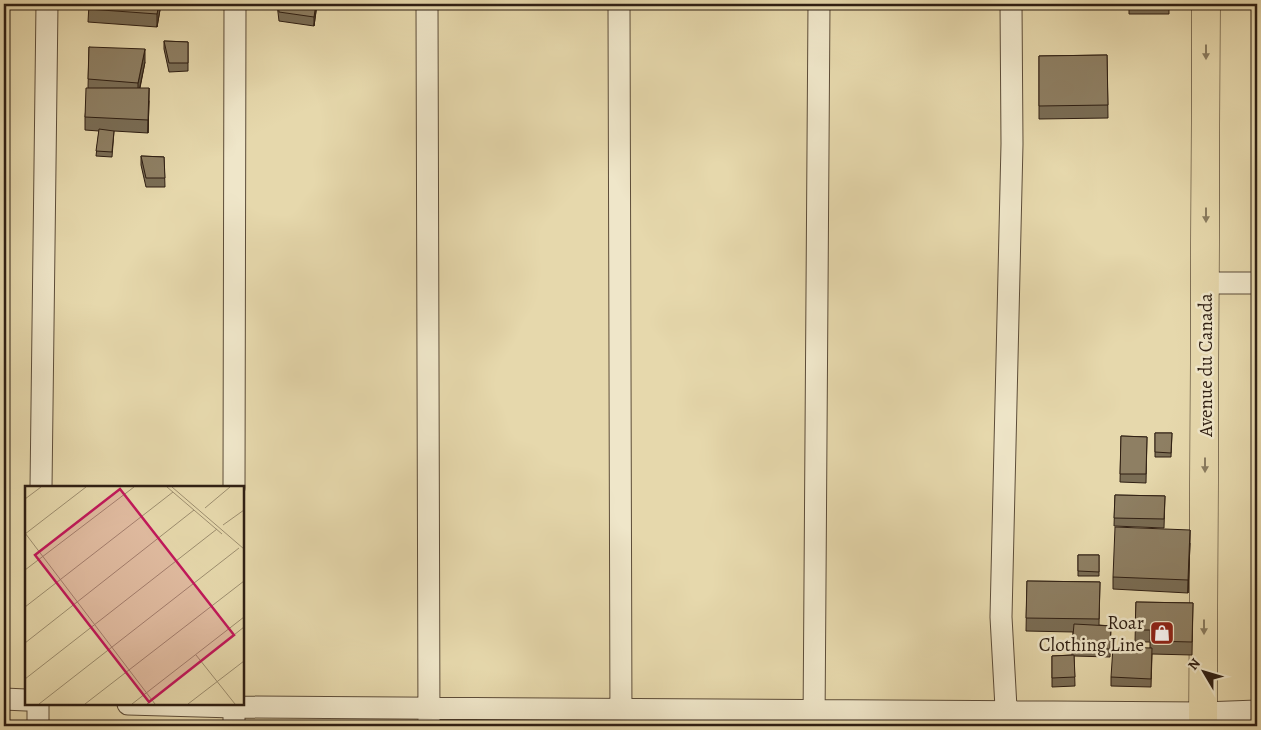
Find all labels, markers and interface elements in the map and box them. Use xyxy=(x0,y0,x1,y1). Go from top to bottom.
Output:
one-way arrow xyxy=(1202,45,1210,61)
one-way arrow xyxy=(1202,207,1210,223)
street label: Avenue du Canada xyxy=(1193,293,1219,438)
one-way arrow xyxy=(1200,457,1208,473)
inset map xyxy=(25,486,244,705)
place label: Roar Clothing Line xyxy=(1039,610,1144,658)
shop icon: Roar Clothing Line xyxy=(1149,620,1175,646)
one-way arrow xyxy=(1200,620,1208,636)
north arrow xyxy=(1178,648,1228,698)
text: N xyxy=(1184,654,1205,674)

